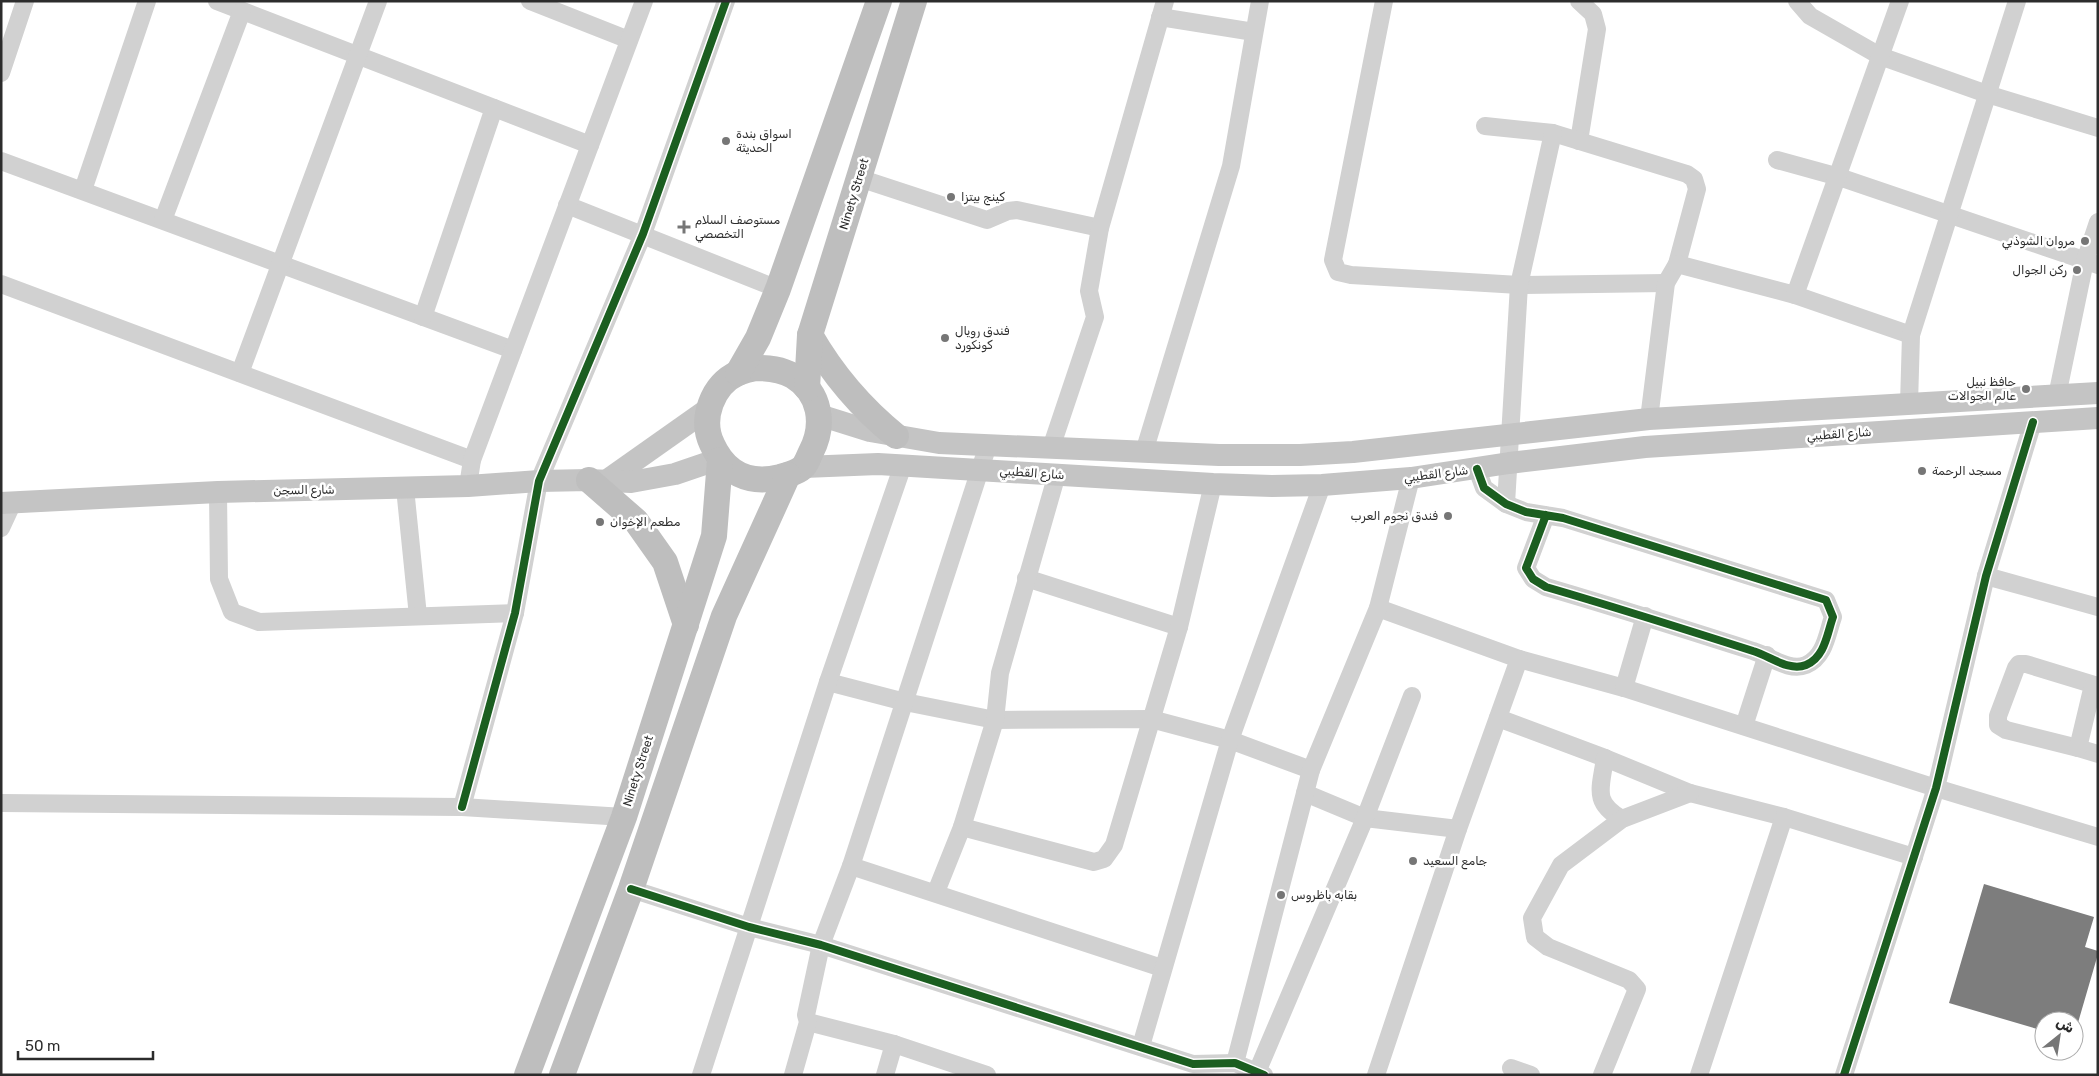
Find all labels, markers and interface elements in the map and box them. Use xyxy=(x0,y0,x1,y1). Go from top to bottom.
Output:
place label: اسواق بندة الحديثة xyxy=(736,127,792,155)
marker: اسواق بندة الحديثة xyxy=(720,135,732,147)
street label: Ninety Street xyxy=(837,156,872,231)
place label: كينج بيتزا xyxy=(961,190,1005,206)
marker: كينج بيتزا xyxy=(945,191,957,203)
place label: مستوصف السلام التخصصي xyxy=(695,213,780,243)
marker: مستوصف السلام التخصصي xyxy=(677,220,691,234)
place label: مروان الشوذبي xyxy=(2002,234,2075,250)
marker: مروان الشوذبي xyxy=(2079,235,2091,247)
place label: ركن الجوال xyxy=(2012,263,2067,278)
marker: ركن الجوال xyxy=(2071,264,2083,276)
place label: فندق رويال كونكورد xyxy=(955,324,1010,353)
marker: فندق رويال كونكورد xyxy=(939,332,951,344)
place label: حافظ نبيل عالم الجوالات xyxy=(1948,375,2017,404)
marker: حافظ نبيل عالم الجوالات xyxy=(2020,383,2032,395)
street label: شارع القطيبي xyxy=(1806,425,1872,445)
street label: شارع القطيبي xyxy=(1403,463,1469,487)
street label: شارع القطيبي xyxy=(999,464,1065,484)
place label: مسجد الرحمة xyxy=(1932,464,2002,479)
marker: مسجد الرحمة xyxy=(1916,465,1928,477)
street label: شارع السجن xyxy=(273,482,335,500)
place label: فندق نجوم العرب xyxy=(1351,509,1438,525)
marker: فندق نجوم العرب xyxy=(1442,510,1454,522)
place label: مطعم الإخوان xyxy=(610,515,681,530)
marker: مطعم الإخوان xyxy=(594,516,606,528)
street label: Ninety Street xyxy=(620,733,656,808)
place label: جامع السعيد xyxy=(1423,854,1487,870)
marker: جامع السعيد xyxy=(1407,855,1419,867)
place label: بقابه باظروس xyxy=(1291,888,1357,903)
marker: بقابه باظروس xyxy=(1275,889,1287,901)
north arrow xyxy=(2034,1011,2084,1061)
text: ش xyxy=(2053,1013,2077,1037)
scale bar xyxy=(18,1028,152,1060)
text: 50 m xyxy=(25,1037,60,1055)

